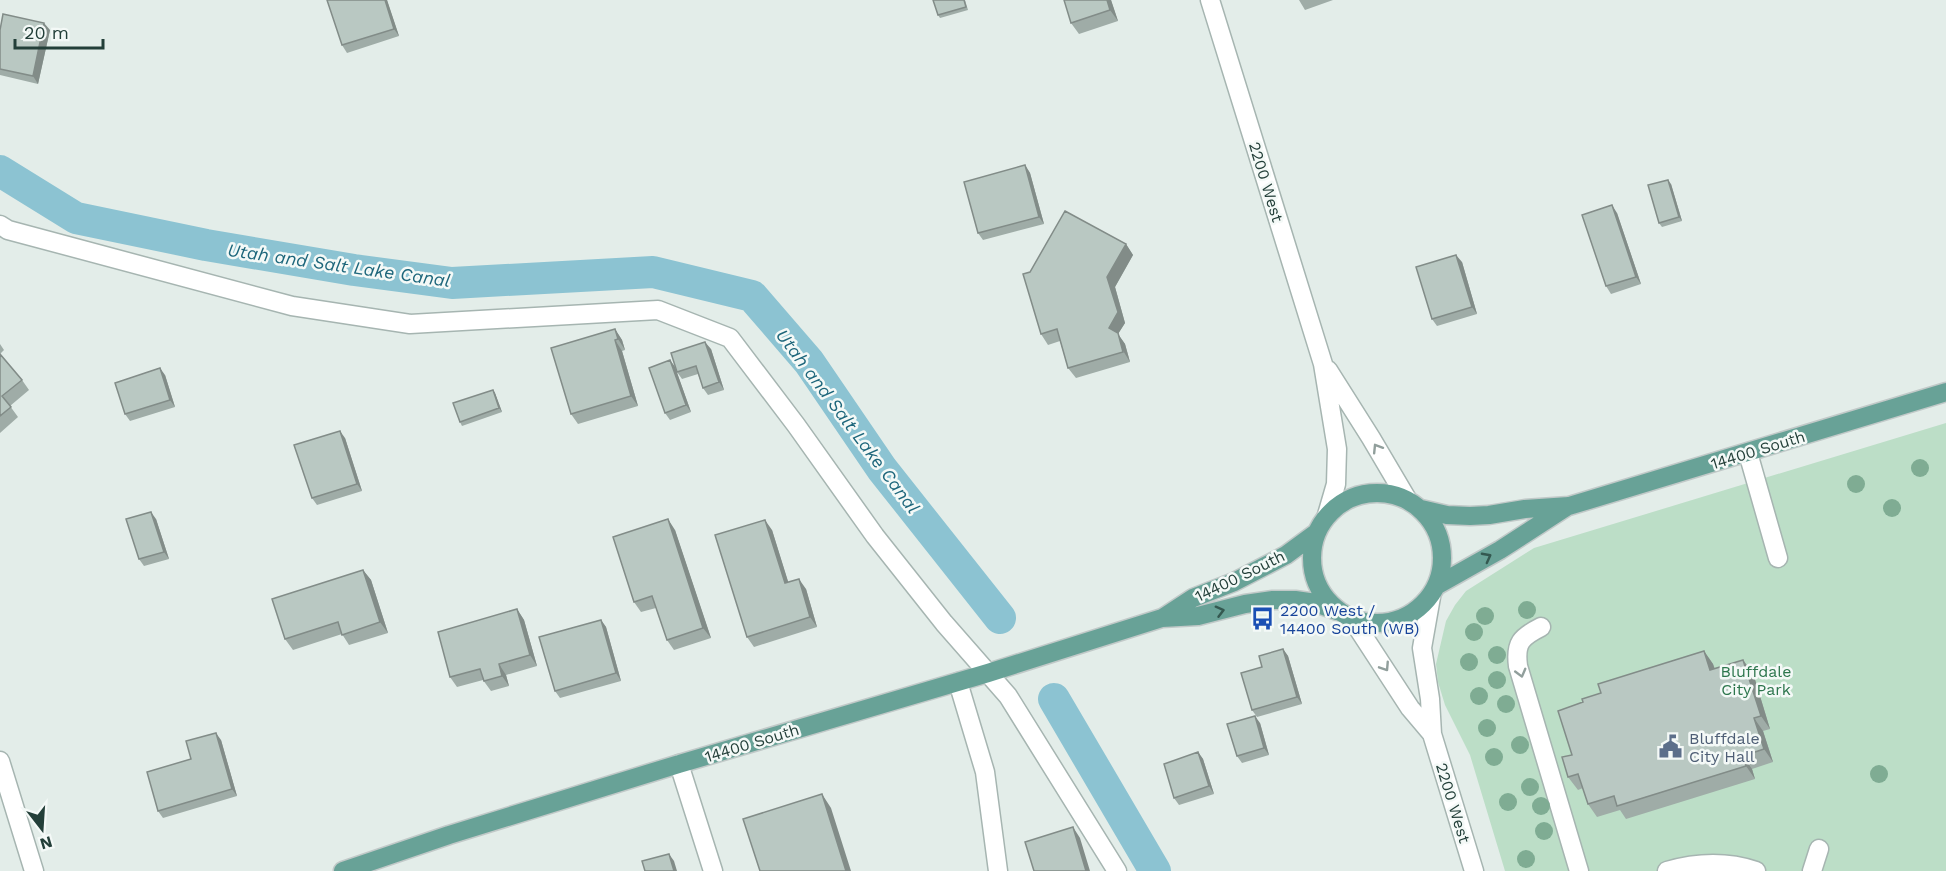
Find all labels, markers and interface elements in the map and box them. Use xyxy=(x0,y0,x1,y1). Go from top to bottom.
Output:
scale bar xyxy=(15,12,104,50)
text: 20 m xyxy=(24,22,69,43)
street label: 2200 West xyxy=(1245,140,1287,225)
water label: Utah and Salt Lake Canal xyxy=(226,239,452,291)
water label: Utah and Salt Lake Canal xyxy=(772,325,924,517)
street label: 14400 South xyxy=(1709,427,1807,473)
one-way arrow xyxy=(1373,444,1385,454)
street label: 14400 South xyxy=(1192,546,1288,606)
one-way arrow xyxy=(1481,553,1491,564)
place label: 2200 West / 14400 South (WB) xyxy=(1280,601,1419,638)
one-way arrow xyxy=(1215,605,1225,618)
bus stop icon: 2200 West / 14400 South (WB) xyxy=(1249,606,1275,632)
one-way arrow xyxy=(1378,661,1389,672)
park label: Bluffdale City Park xyxy=(1721,662,1791,699)
one-way arrow xyxy=(1513,668,1526,678)
street label: 14400 South xyxy=(703,720,801,766)
place label: Bluffdale City Hall xyxy=(1689,729,1760,766)
public building icon: Bluffdale City Hall xyxy=(1658,734,1684,760)
street label: 2200 West xyxy=(1432,761,1474,846)
north arrow xyxy=(12,799,72,859)
text: N xyxy=(38,832,55,854)

